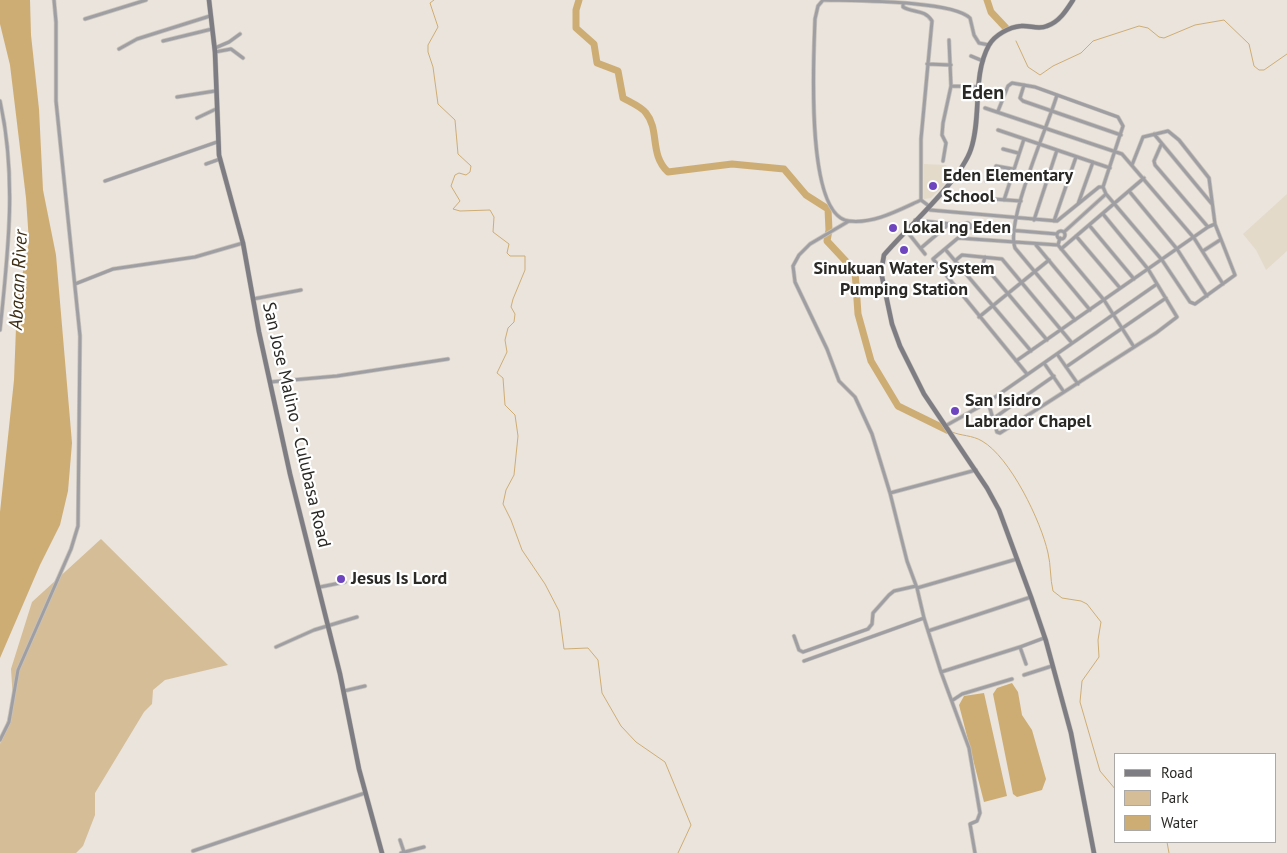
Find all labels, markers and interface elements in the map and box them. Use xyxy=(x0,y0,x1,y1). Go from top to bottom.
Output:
district label: Eden xyxy=(962,81,1004,105)
place label: Eden Elementary School xyxy=(943,165,1073,208)
marker: Eden Elementary School xyxy=(927,180,939,192)
place label: Lokal ng Eden xyxy=(903,217,1011,239)
marker: Lokal ng Eden xyxy=(887,222,899,234)
water label: Abacan River xyxy=(5,229,33,331)
marker: Sinukuan Water System Pumping Station xyxy=(898,244,910,256)
place label: Sinukuan Water System Pumping Station xyxy=(813,258,995,300)
street label: San Jose Malino - Culubasa Road xyxy=(257,300,335,550)
place label: San Isidro Labrador Chapel xyxy=(965,390,1091,432)
marker: San Isidro Labrador Chapel xyxy=(949,405,961,417)
place label: Jesus Is Lord xyxy=(351,568,447,590)
marker: Jesus Is Lord xyxy=(335,573,347,585)
legend xyxy=(1114,753,1277,843)
text: Road xyxy=(1161,763,1193,782)
text: Park xyxy=(1161,788,1189,807)
text: Water xyxy=(1161,813,1198,832)

